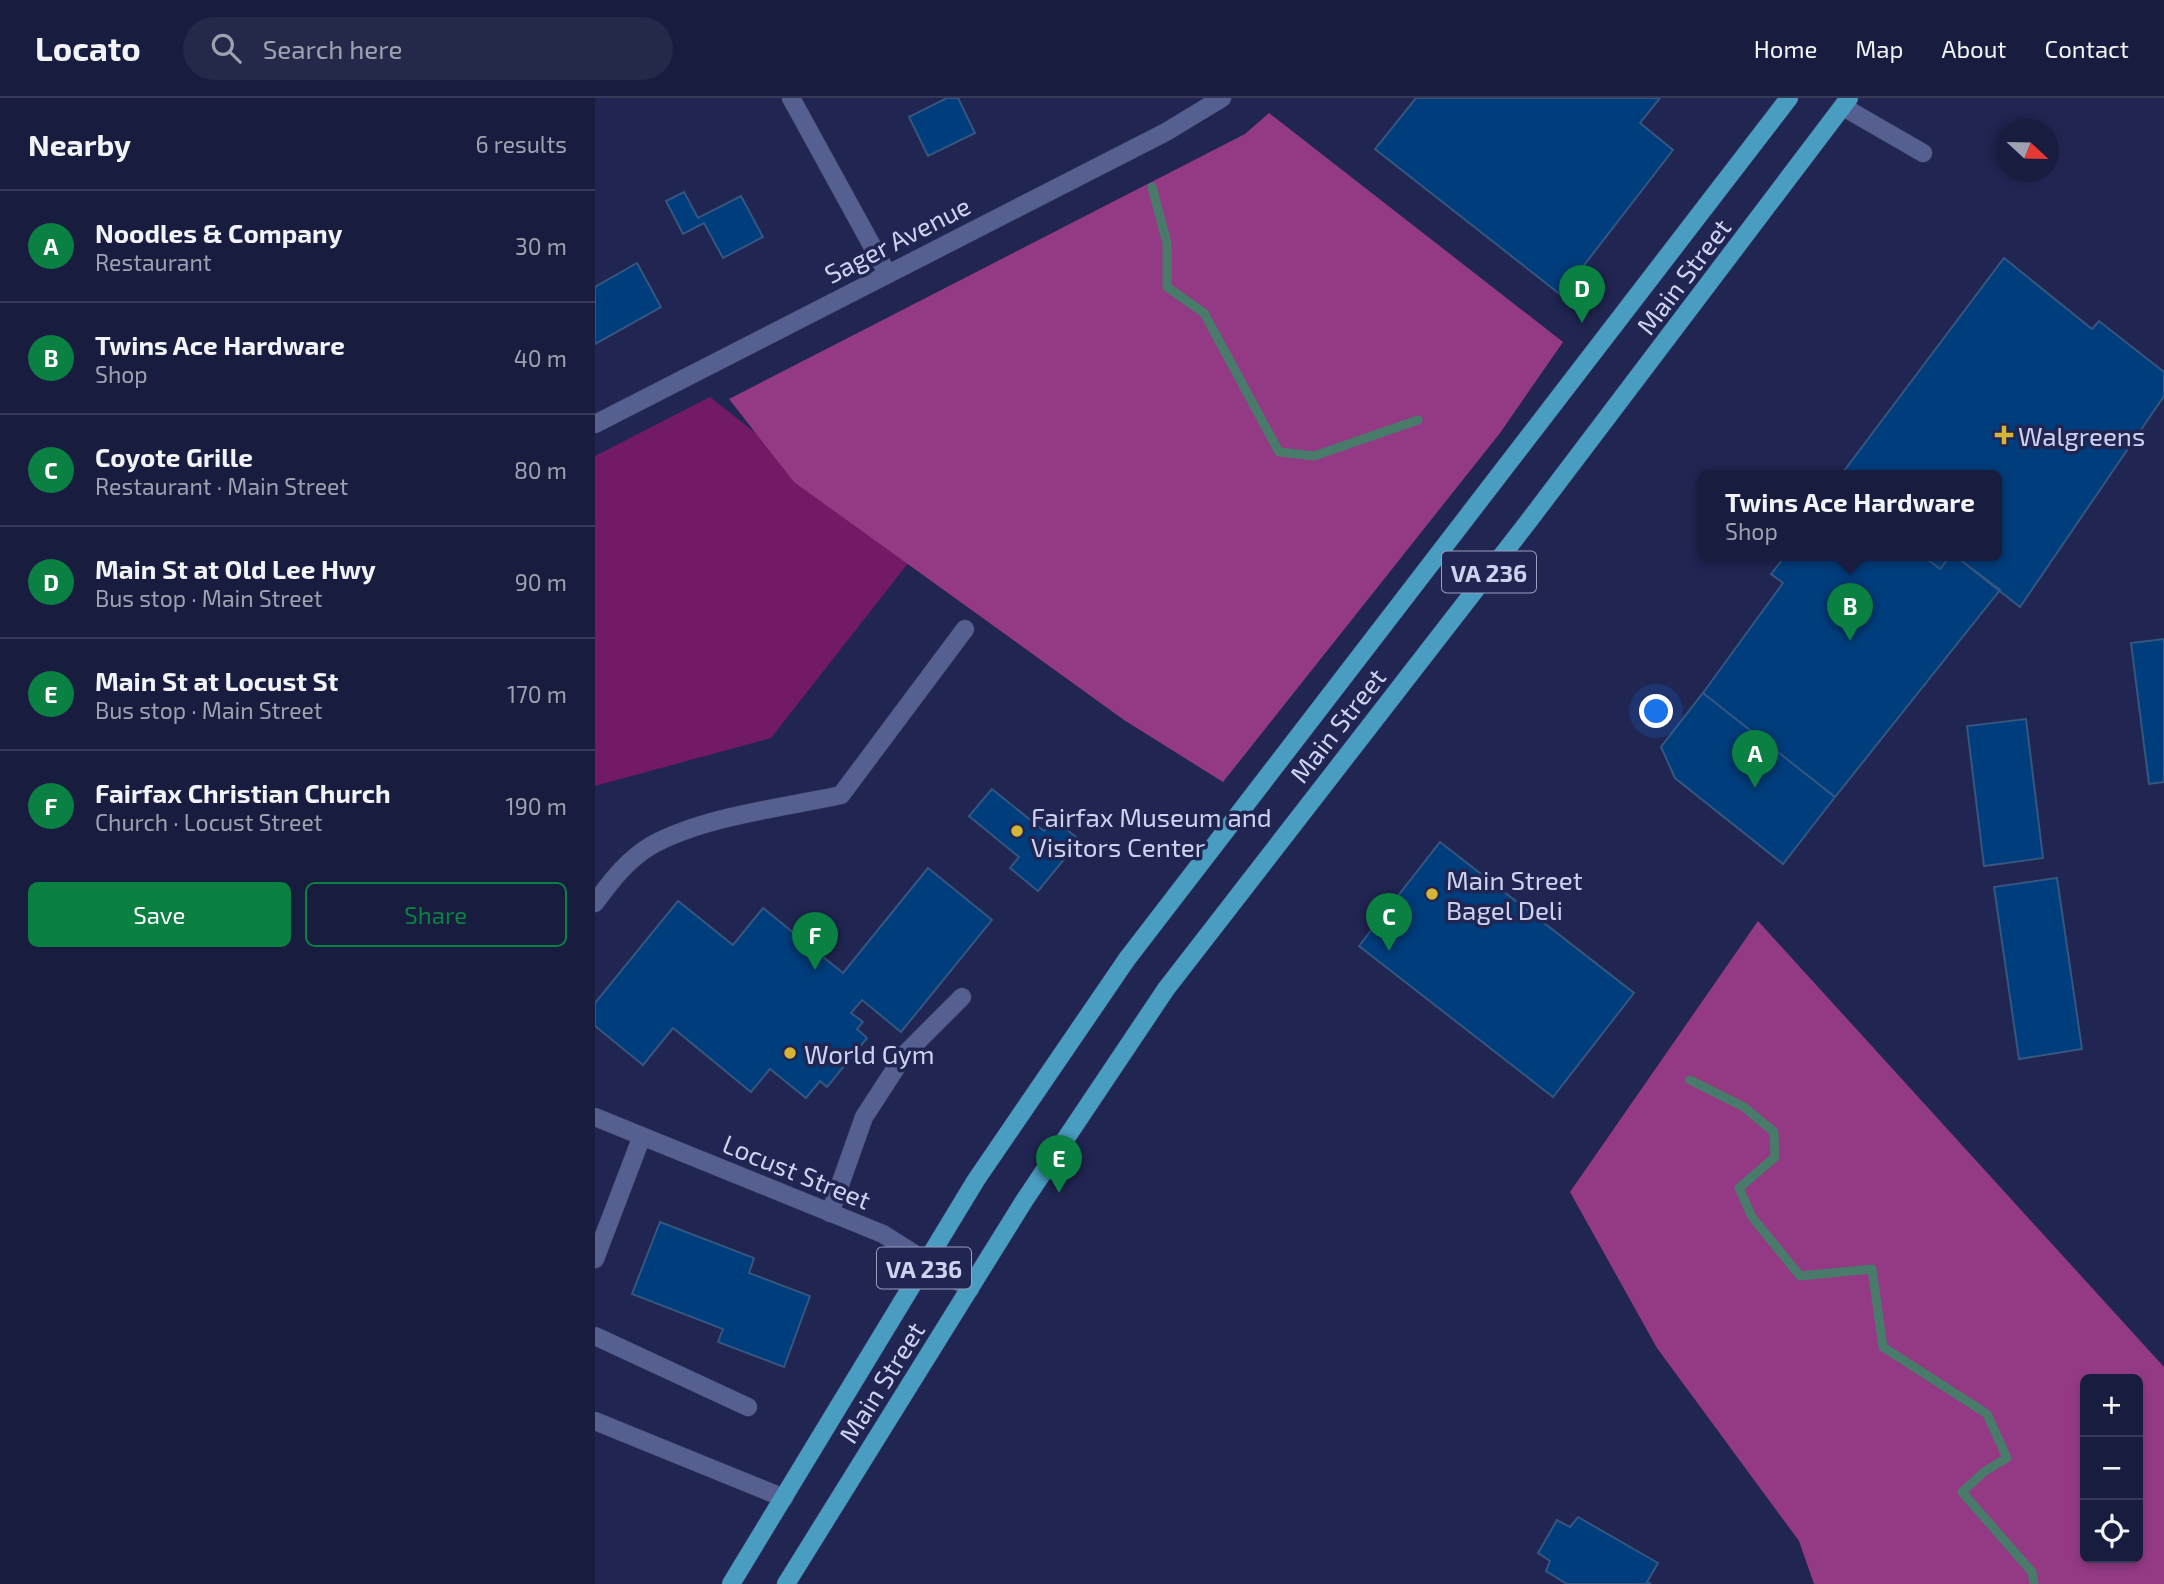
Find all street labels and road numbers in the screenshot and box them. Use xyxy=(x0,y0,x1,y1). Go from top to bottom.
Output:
street label: Sager Avenue xyxy=(819,189,975,289)
street label: Main Street xyxy=(1629,212,1737,340)
road number: VA 236 xyxy=(1442,551,1536,592)
street label: Main Street xyxy=(1283,662,1391,788)
street label: Locust Street xyxy=(719,1127,876,1215)
road number: VA 236 xyxy=(877,1248,971,1288)
street label: Main Street xyxy=(832,1316,930,1448)

